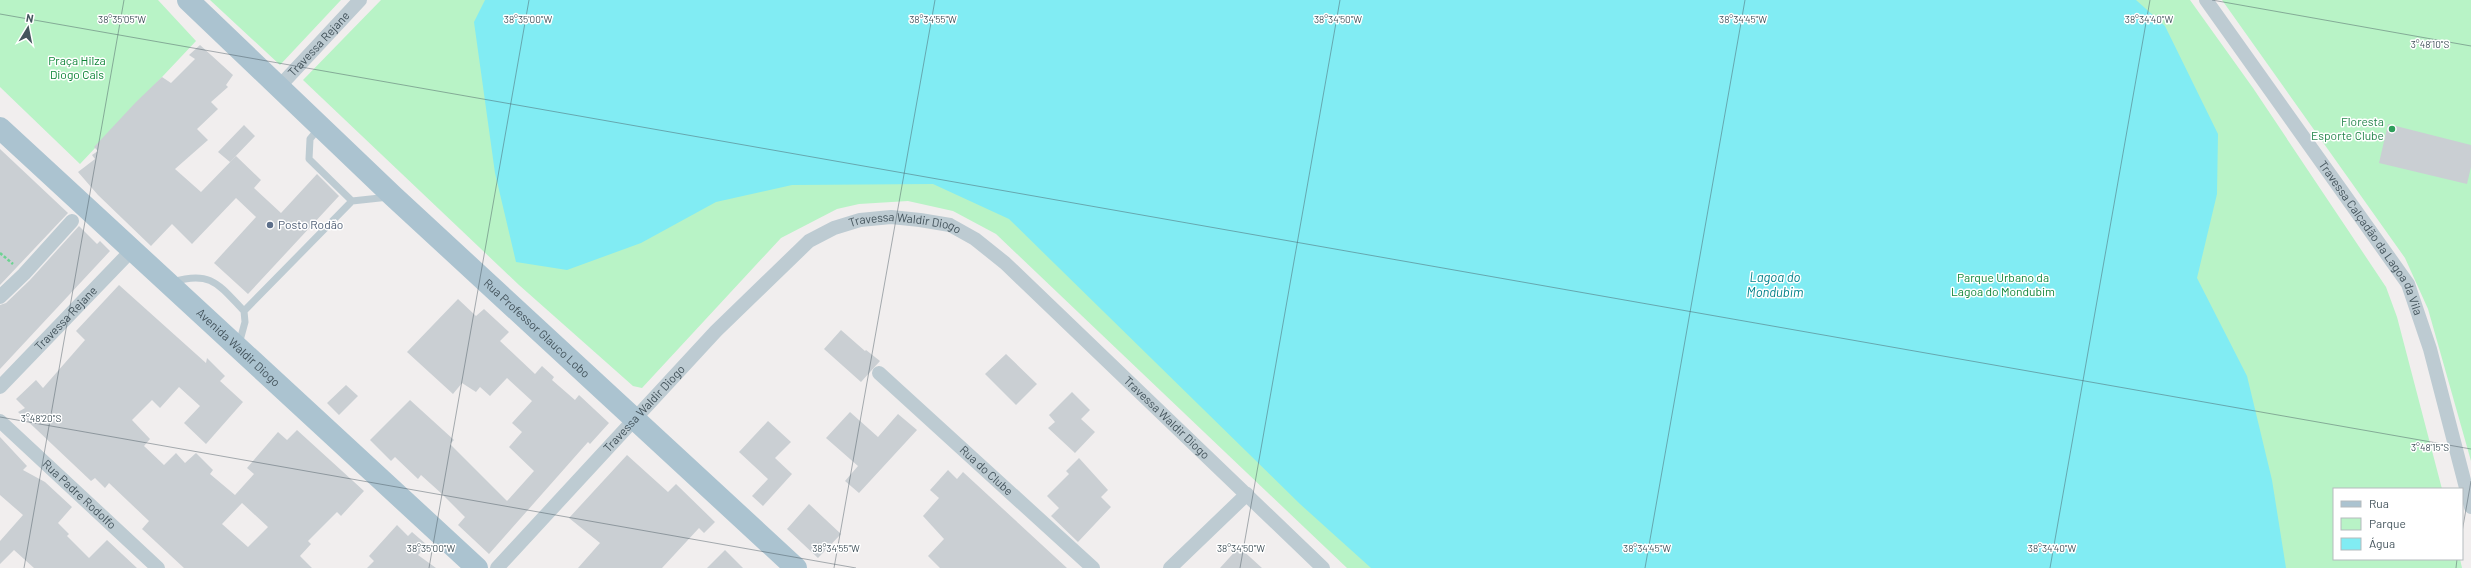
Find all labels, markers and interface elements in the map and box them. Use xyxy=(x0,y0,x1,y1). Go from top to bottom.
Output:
north arrow xyxy=(8,8,48,48)
street label: Travessa Rejane xyxy=(284,8,352,79)
text: N xyxy=(25,11,35,25)
text: 38°35'05"W xyxy=(98,13,146,25)
text: 38°35'00"W xyxy=(504,13,552,25)
text: 38°34'55"W xyxy=(909,13,957,25)
text: 38°34'50"W xyxy=(1314,13,1362,25)
text: 38°34'45"W xyxy=(1719,13,1767,25)
text: 38°34'40"W xyxy=(2125,13,2173,25)
text: 3°48'10"S xyxy=(2411,38,2449,50)
park label: Praça Hilza Diogo Cals xyxy=(48,53,106,81)
place label: Floresta Esporte Clube xyxy=(2311,114,2384,142)
marker: Floresta Esporte Clube xyxy=(2387,124,2397,134)
street label: Travessa Calçadão da Lagoa da Vila xyxy=(2316,157,2426,317)
street label: Travessa Waldir Diogo xyxy=(847,209,964,236)
place label: Posto Rodão xyxy=(278,217,343,231)
marker: Posto Rodão xyxy=(265,220,275,230)
water label: Lagoa do Mondubim xyxy=(1747,269,1803,300)
park label: Parque Urbano da Lagoa do Mondubim xyxy=(1951,270,2055,298)
street label: Rua Professor Glauco Lobo xyxy=(481,275,593,380)
street label: Travessa Rejane xyxy=(31,283,99,353)
street label: Avenida Waldir Diogo xyxy=(194,305,284,389)
street label: Travessa Waldir Diogo xyxy=(600,361,687,454)
street label: Travessa Waldir Diogo xyxy=(1121,373,1213,462)
text: 3°48'20"S xyxy=(21,412,61,424)
text: 3°48'15"S xyxy=(2411,441,2449,453)
street label: Rua do Clube xyxy=(957,442,1016,498)
street label: Rua Padre Rodolfo xyxy=(40,456,119,531)
legend xyxy=(2333,488,2463,560)
text: Rua xyxy=(2369,496,2389,510)
text: Parque xyxy=(2369,516,2406,530)
text: Água xyxy=(2369,536,2395,550)
text: 38°35'00"W xyxy=(407,542,455,554)
text: 38°34'55"W xyxy=(812,542,860,554)
text: 38°34'50"W xyxy=(1217,542,1265,554)
text: 38°34'45"W xyxy=(1623,542,1671,554)
text: 38°34'40"W xyxy=(2028,542,2076,554)

